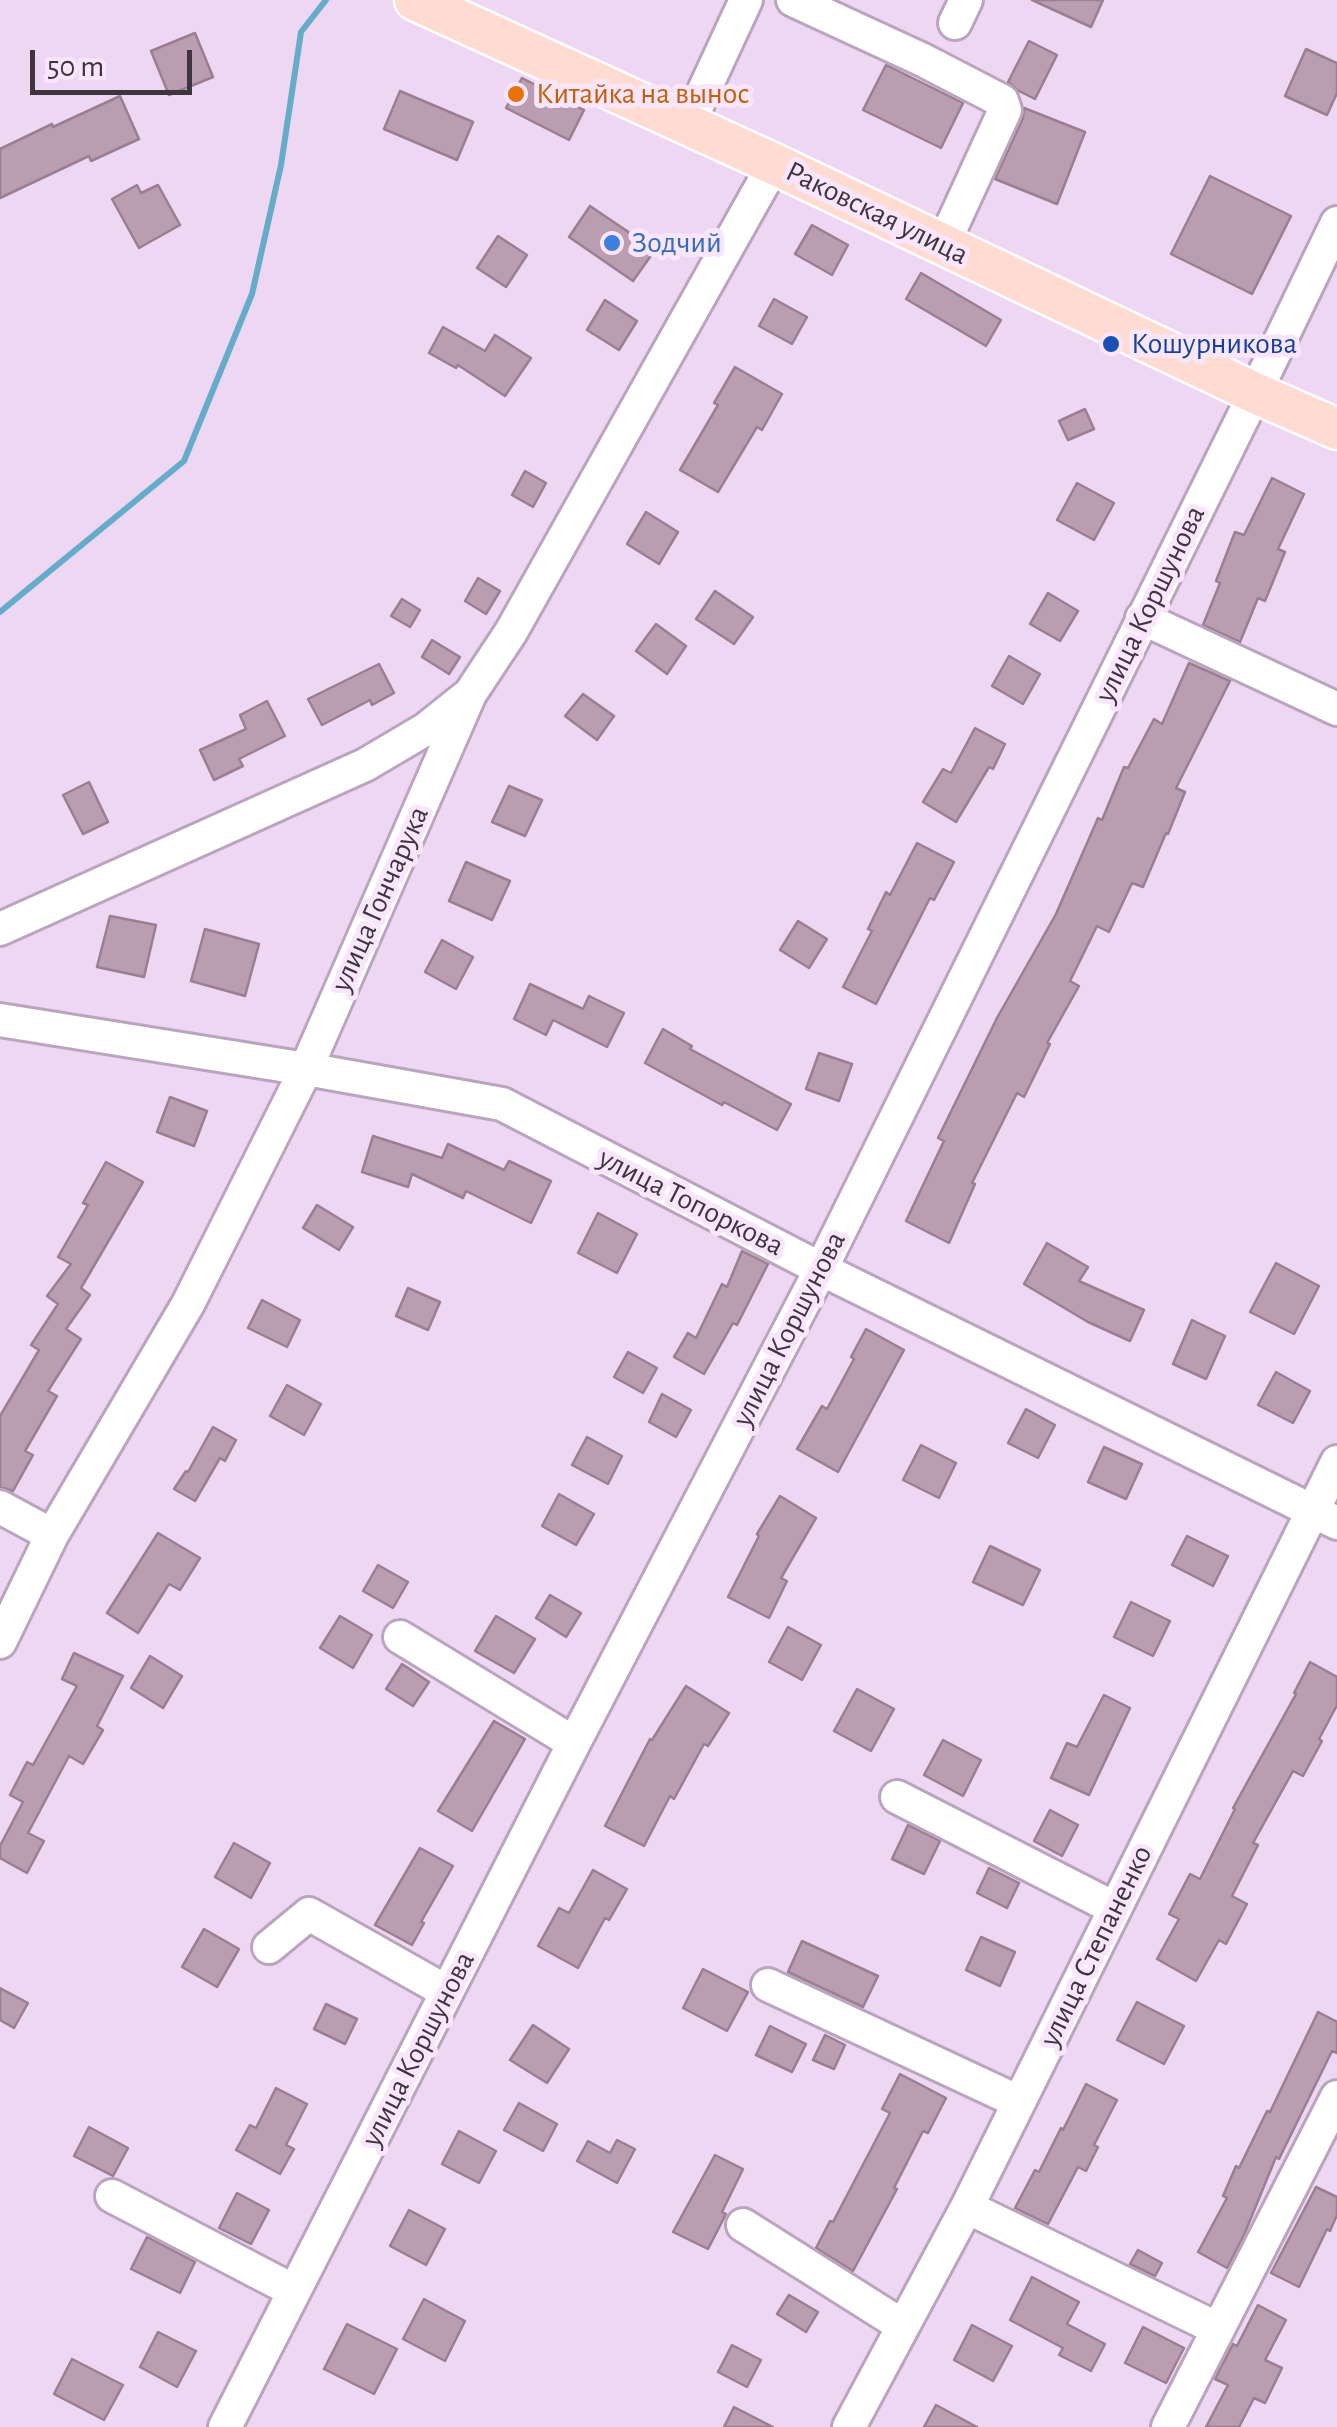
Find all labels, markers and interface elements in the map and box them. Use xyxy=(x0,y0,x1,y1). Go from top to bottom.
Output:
scale bar xyxy=(35,30,198,92)
text: 50 m xyxy=(47,52,104,82)
place label: Китайка на вынос xyxy=(536,76,750,112)
marker: Китайка на вынос xyxy=(505,83,527,105)
street label: Раковская улица xyxy=(780,153,974,273)
place label: Зодчий xyxy=(632,225,722,261)
marker: Зодчий xyxy=(601,232,623,254)
place label: Кошурникова xyxy=(1131,326,1297,362)
marker: Кошурникова xyxy=(1100,333,1122,355)
street label: улица Коршунова xyxy=(1087,500,1213,708)
street label: улица Гончарука xyxy=(323,801,437,997)
street label: улица Топоркова xyxy=(592,1140,790,1264)
street label: улица Коршунова xyxy=(724,1225,854,1433)
street label: улица Степаненко xyxy=(1032,1840,1160,2052)
street label: улица Коршунова xyxy=(353,1945,483,2153)

